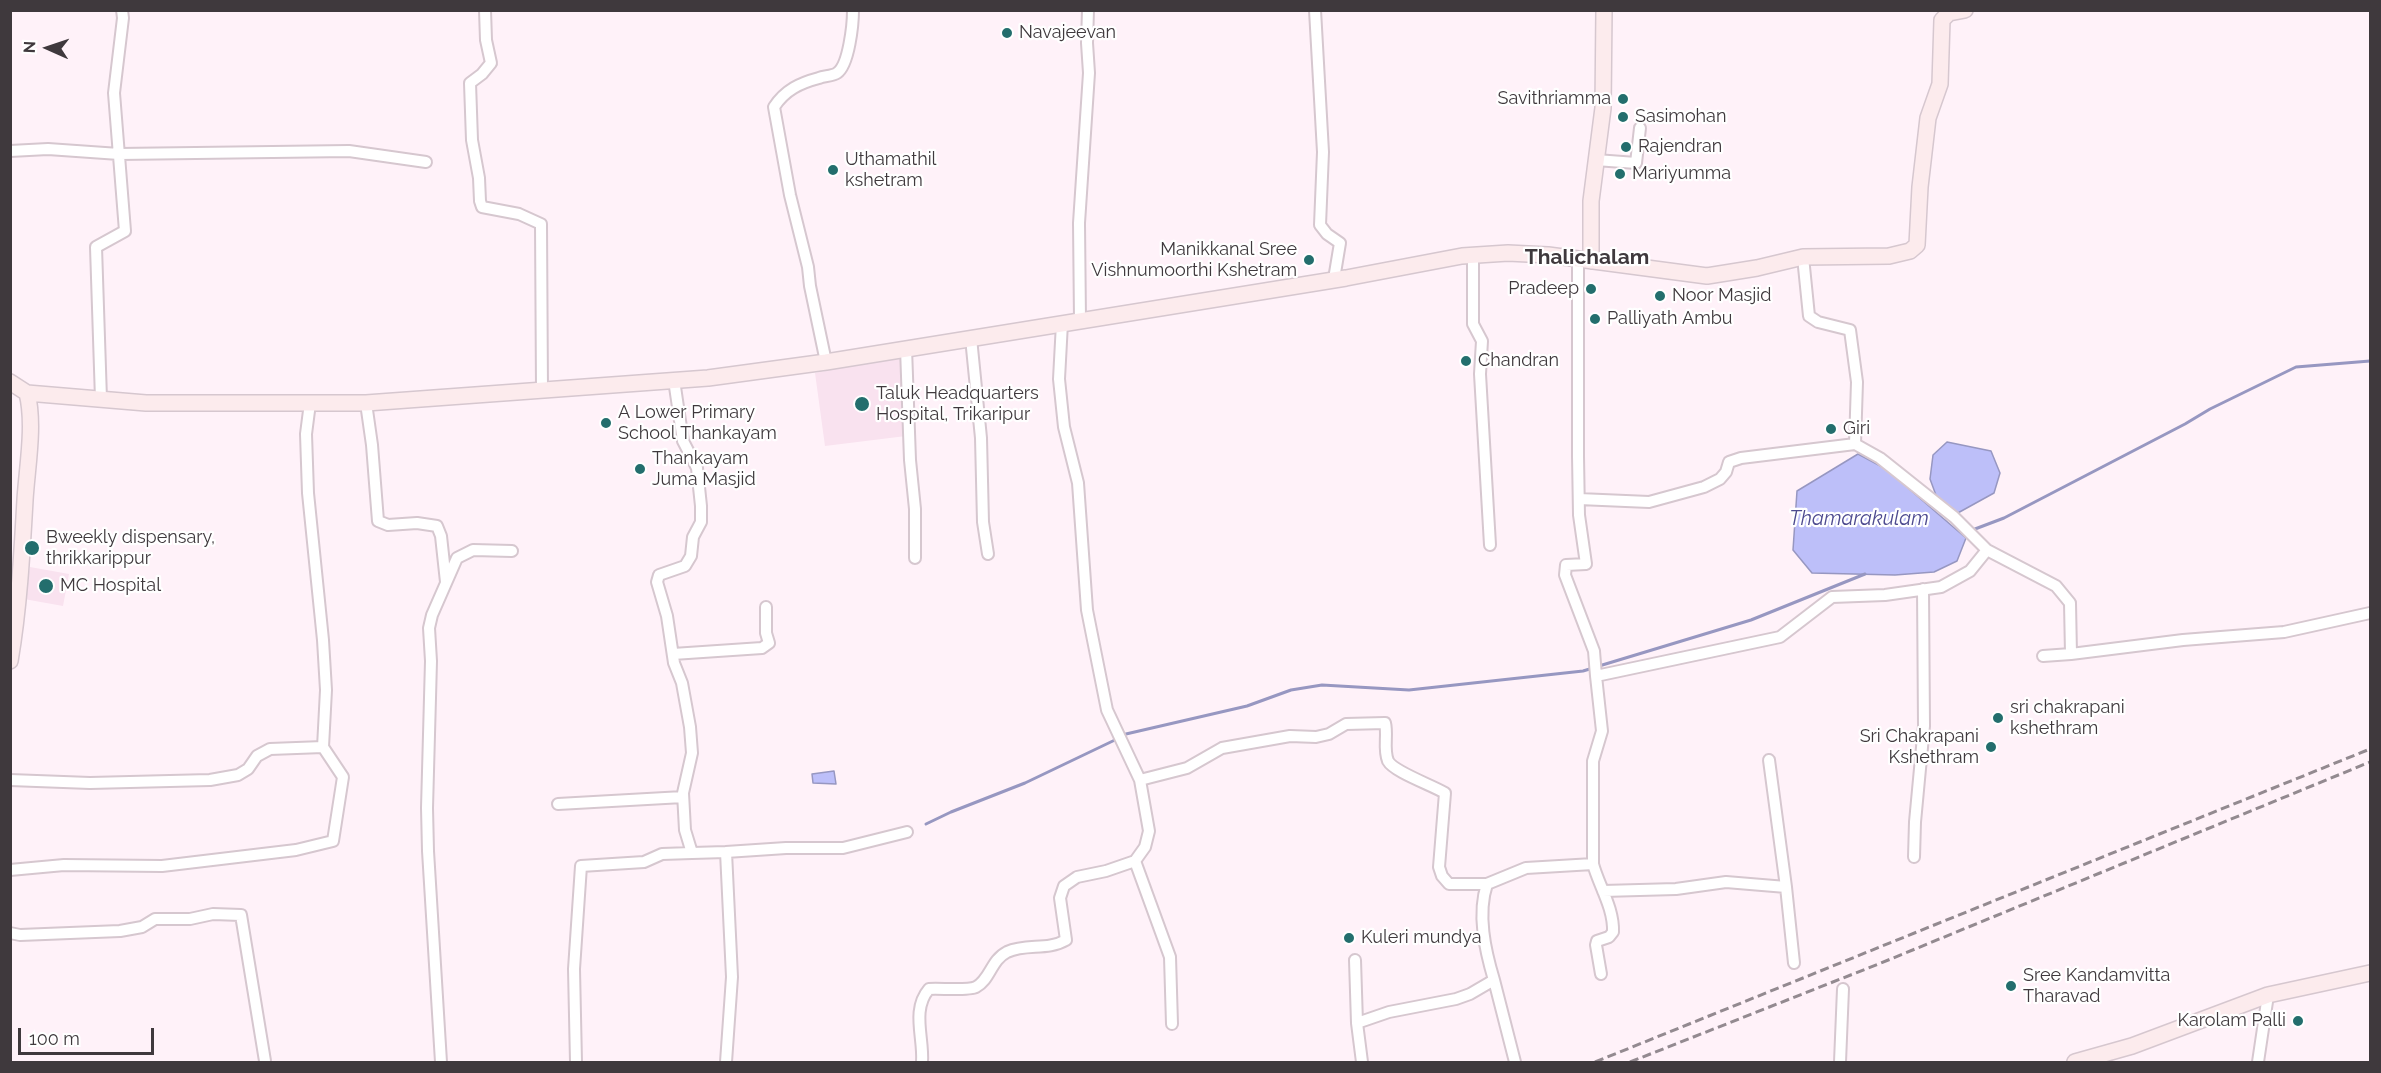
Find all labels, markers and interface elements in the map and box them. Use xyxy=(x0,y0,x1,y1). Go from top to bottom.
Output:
north arrow xyxy=(18,18,78,78)
place label: Navajeevan xyxy=(1019,22,1116,44)
marker: Navajeevan xyxy=(1000,26,1014,40)
text: N xyxy=(20,40,39,54)
place label: Savithriamma xyxy=(1498,88,1611,110)
marker: Savithriamma xyxy=(1616,92,1630,106)
place label: Sasimohan xyxy=(1635,106,1726,128)
marker: Sasimohan xyxy=(1616,110,1630,124)
place label: Rajendran xyxy=(1638,136,1722,158)
marker: Rajendran xyxy=(1619,140,1633,154)
place label: Uthamathil kshetram xyxy=(845,149,936,192)
marker: Uthamathil kshetram xyxy=(826,163,840,177)
place label: Mariyumma xyxy=(1632,163,1731,185)
marker: Mariyumma xyxy=(1613,167,1627,181)
place label: Manikkanal Sree Vishnumoorthi Kshetram xyxy=(1091,239,1297,282)
district label: Thalichalam xyxy=(1525,245,1649,271)
marker: Manikkanal Sree Vishnumoorthi Kshetram xyxy=(1302,253,1316,267)
place label: Pradeep xyxy=(1508,278,1579,300)
marker: Pradeep xyxy=(1584,282,1598,296)
place label: Noor Masjid xyxy=(1672,285,1771,307)
marker: Noor Masjid xyxy=(1653,289,1667,303)
place label: Palliyath Ambu xyxy=(1607,308,1732,330)
marker: Palliyath Ambu xyxy=(1588,312,1602,326)
place label: Chandran xyxy=(1478,350,1559,372)
marker: Chandran xyxy=(1459,354,1473,368)
place label: Taluk Headquarters Hospital, Trikaripur xyxy=(876,383,1039,426)
marker: Taluk Headquarters Hospital, Trikaripur xyxy=(853,395,871,413)
place label: A Lower Primary School Thankayam xyxy=(618,402,777,444)
marker: A Lower Primary School Thankayam xyxy=(599,416,613,430)
place label: Giri xyxy=(1843,418,1870,440)
marker: Giri xyxy=(1824,422,1838,436)
place label: Thankayam Juma Masjid xyxy=(652,448,756,490)
marker: Thankayam Juma Masjid xyxy=(633,462,647,476)
water label: Thamarakulam xyxy=(1789,507,1929,531)
place label: Bweekly dispensary, thrikkarippur xyxy=(46,527,215,570)
marker: Bweekly dispensary, thrikkarippur xyxy=(23,539,41,557)
place label: MC Hospital xyxy=(60,575,161,597)
marker: MC Hospital xyxy=(37,577,55,595)
place label: sri chakrapani kshethram xyxy=(2010,697,2125,740)
marker: sri chakrapani kshethram xyxy=(1991,711,2005,725)
place label: Sri Chakrapani Kshethram xyxy=(1860,726,1979,768)
marker: Sri Chakrapani Kshethram xyxy=(1984,740,1998,754)
place label: Kuleri mundya xyxy=(1361,927,1481,949)
marker: Kuleri mundya xyxy=(1342,931,1356,945)
place label: Sree Kandamvitta Tharavad xyxy=(2023,965,2170,1008)
marker: Sree Kandamvitta Tharavad xyxy=(2004,979,2018,993)
place label: Karolam Palli xyxy=(2177,1010,2286,1032)
marker: Karolam Palli xyxy=(2291,1014,2305,1028)
scale bar xyxy=(21,1016,158,1054)
text: 100 m xyxy=(29,1028,80,1049)

